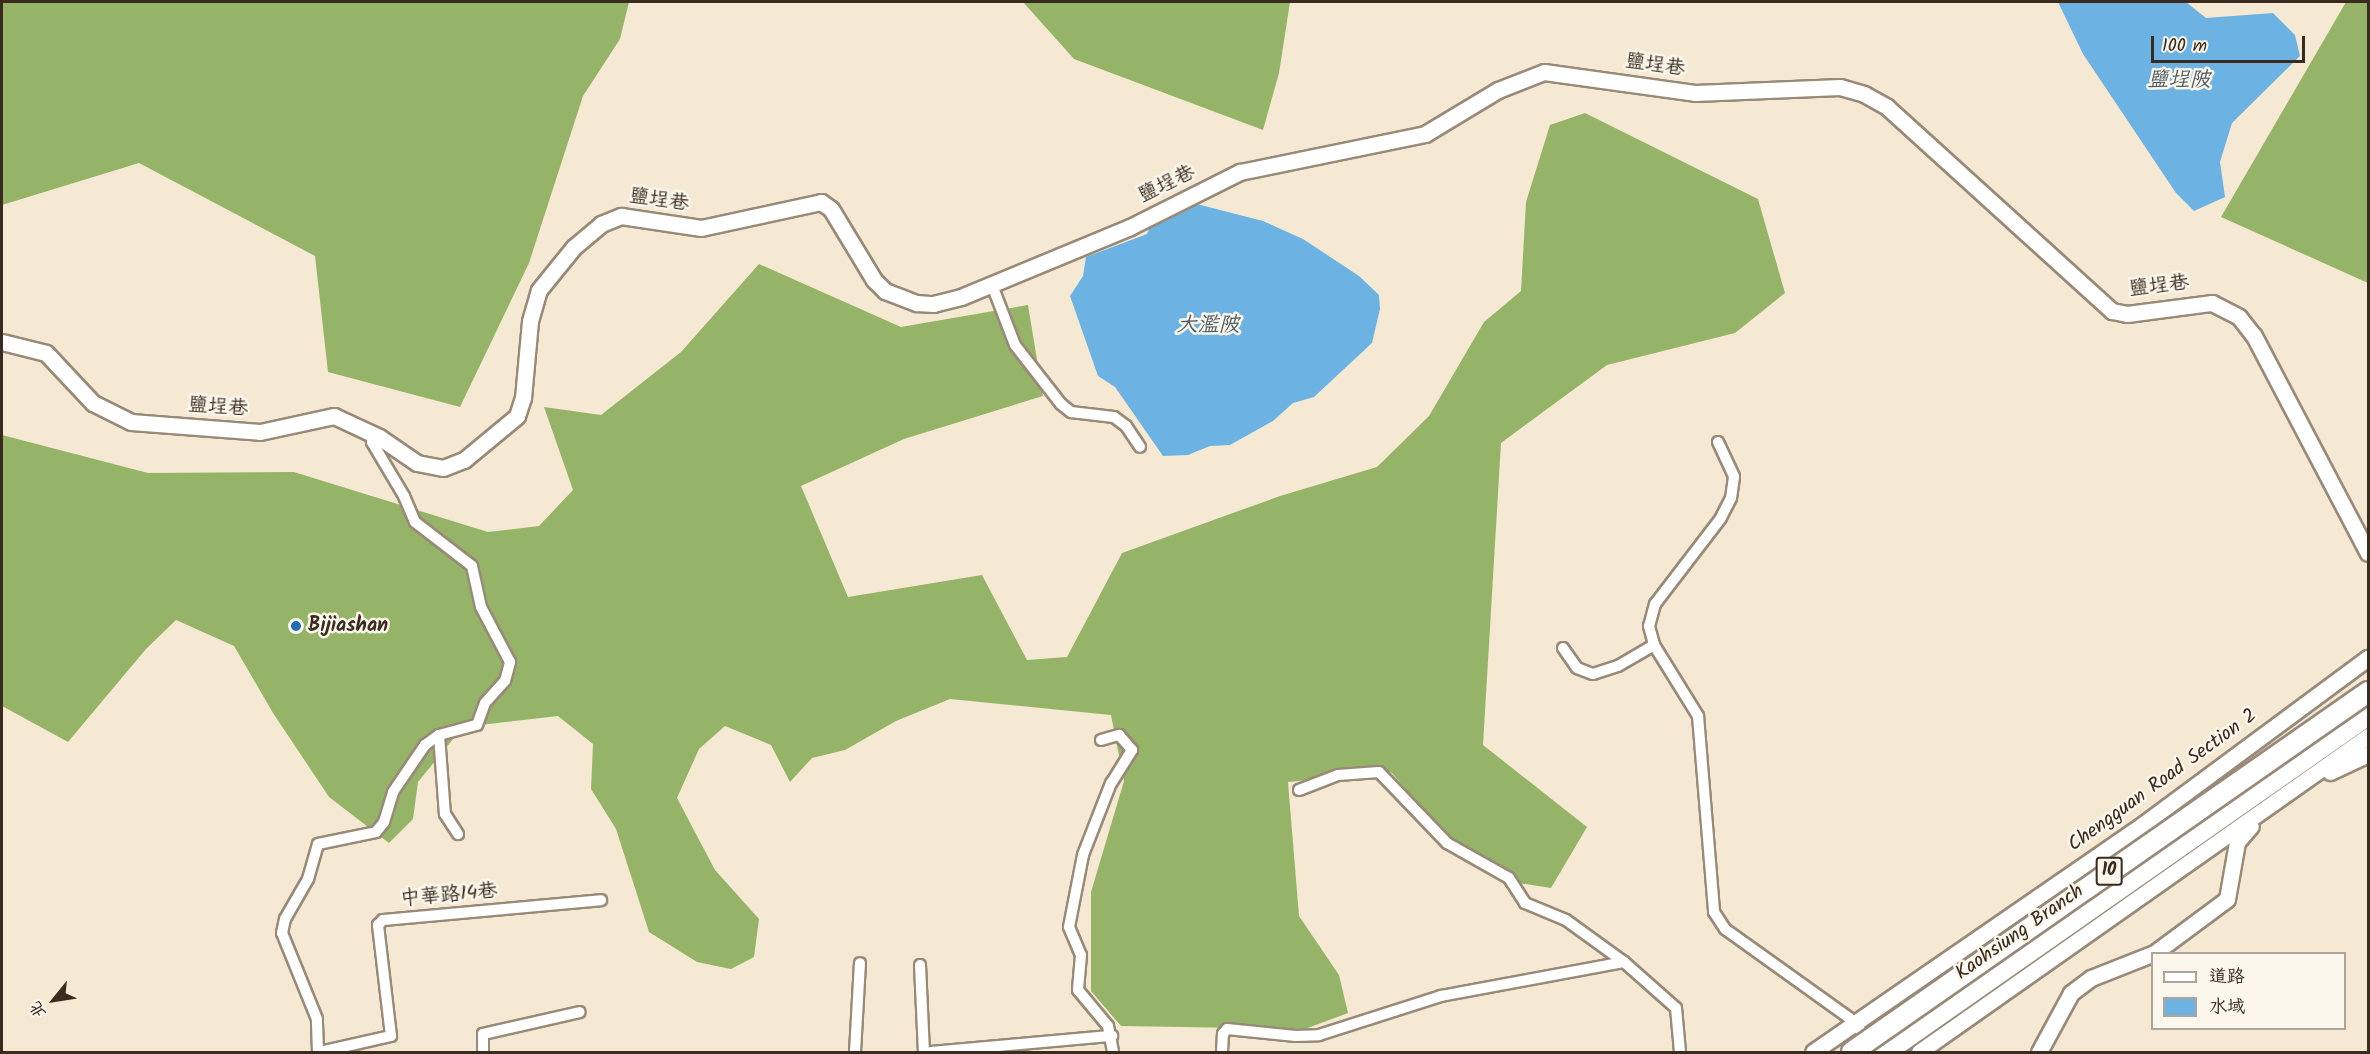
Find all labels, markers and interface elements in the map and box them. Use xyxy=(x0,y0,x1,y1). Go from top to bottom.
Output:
scale bar xyxy=(2154,24,2308,62)
text: 100 m xyxy=(2162,32,2207,61)
street label: 鹽埕巷 xyxy=(1624,50,1686,82)
water label: 鹽埕陂 xyxy=(2148,68,2210,94)
street label: 鹽埕巷 xyxy=(1135,161,1199,209)
street label: 鹽埕巷 xyxy=(628,185,690,217)
street label: 鹽埕巷 xyxy=(2128,271,2190,303)
water label: 大濫陂 xyxy=(1177,313,1239,339)
street label: 鹽埕巷 xyxy=(187,394,249,422)
place label: Bijiashan xyxy=(308,614,388,638)
marker: Bijiashan xyxy=(289,619,303,633)
street label: Chengguan Road Section 2 xyxy=(2064,704,2262,858)
road number: 10 xyxy=(2096,856,2122,886)
street label: 中華路14巷 xyxy=(399,880,499,912)
street label: Kaohsiung Branch xyxy=(1951,880,2089,986)
legend xyxy=(2151,952,2346,1030)
text: 道路 xyxy=(2209,963,2245,992)
north arrow xyxy=(24,970,84,1030)
text: 水域 xyxy=(2209,993,2245,1022)
text: 北 xyxy=(23,996,53,1022)

